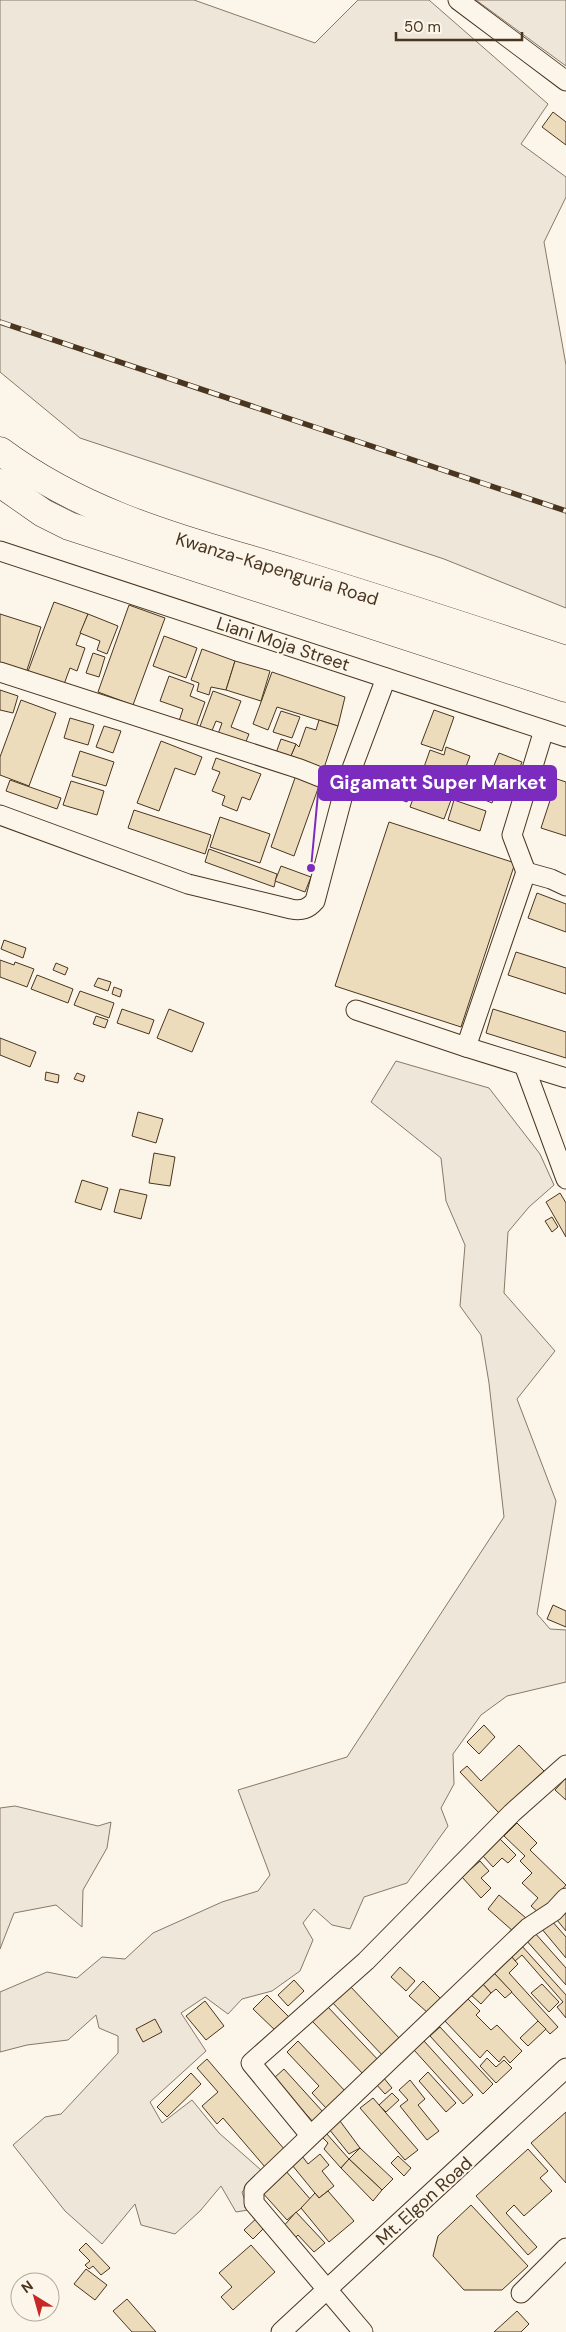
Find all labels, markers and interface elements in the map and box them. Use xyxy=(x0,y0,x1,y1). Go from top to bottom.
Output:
scale bar xyxy=(396,10,522,42)
text: 50 m xyxy=(404,17,441,37)
street label: Kwanza-Kapenguria Road xyxy=(173,527,381,611)
street label: Liani Moja Street xyxy=(213,611,353,677)
callout: Gigamatt Super Market xyxy=(319,766,556,800)
text: Gigamatt Super Market xyxy=(329,770,547,795)
street label: Mt. Elgon Road xyxy=(371,2151,477,2251)
north arrow xyxy=(10,2272,60,2322)
text: N xyxy=(18,2276,37,2297)

